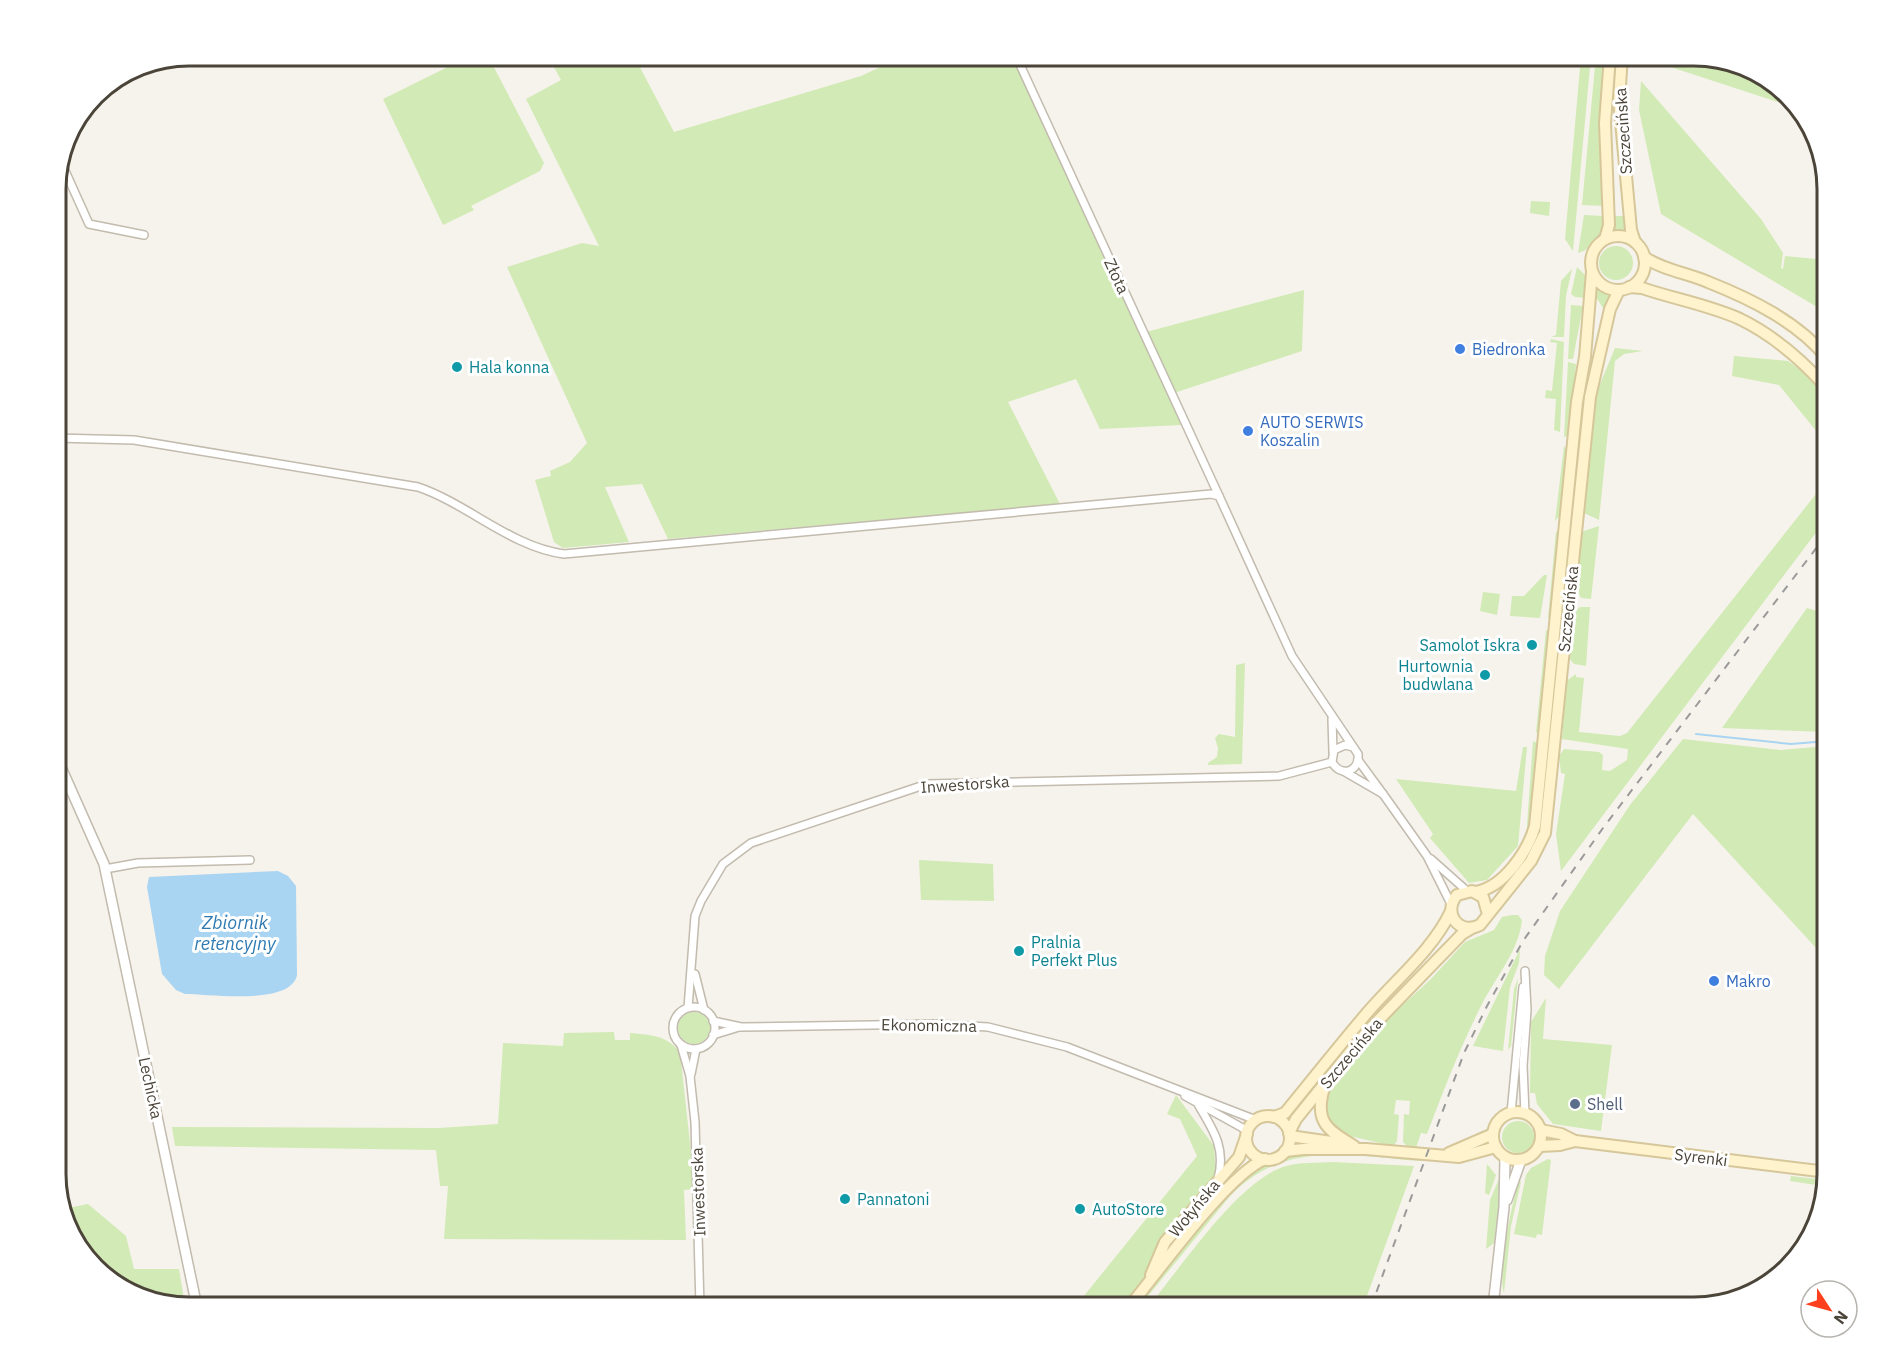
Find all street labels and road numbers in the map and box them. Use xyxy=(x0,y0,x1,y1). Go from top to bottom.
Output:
street label: Szczecińska xyxy=(1610,87,1636,175)
street label: Złota xyxy=(1100,255,1134,297)
street label: Szczecińska xyxy=(1554,565,1583,653)
street label: Inwestorska xyxy=(920,771,1011,797)
street label: Szczecińska xyxy=(1316,1013,1387,1093)
street label: Ekonomiczna xyxy=(881,1014,977,1036)
street label: Lechicka xyxy=(135,1055,167,1121)
street label: Syrenki xyxy=(1673,1144,1729,1170)
street label: Inwestorska xyxy=(686,1147,710,1237)
street label: Wołyńska xyxy=(1164,1175,1224,1241)

